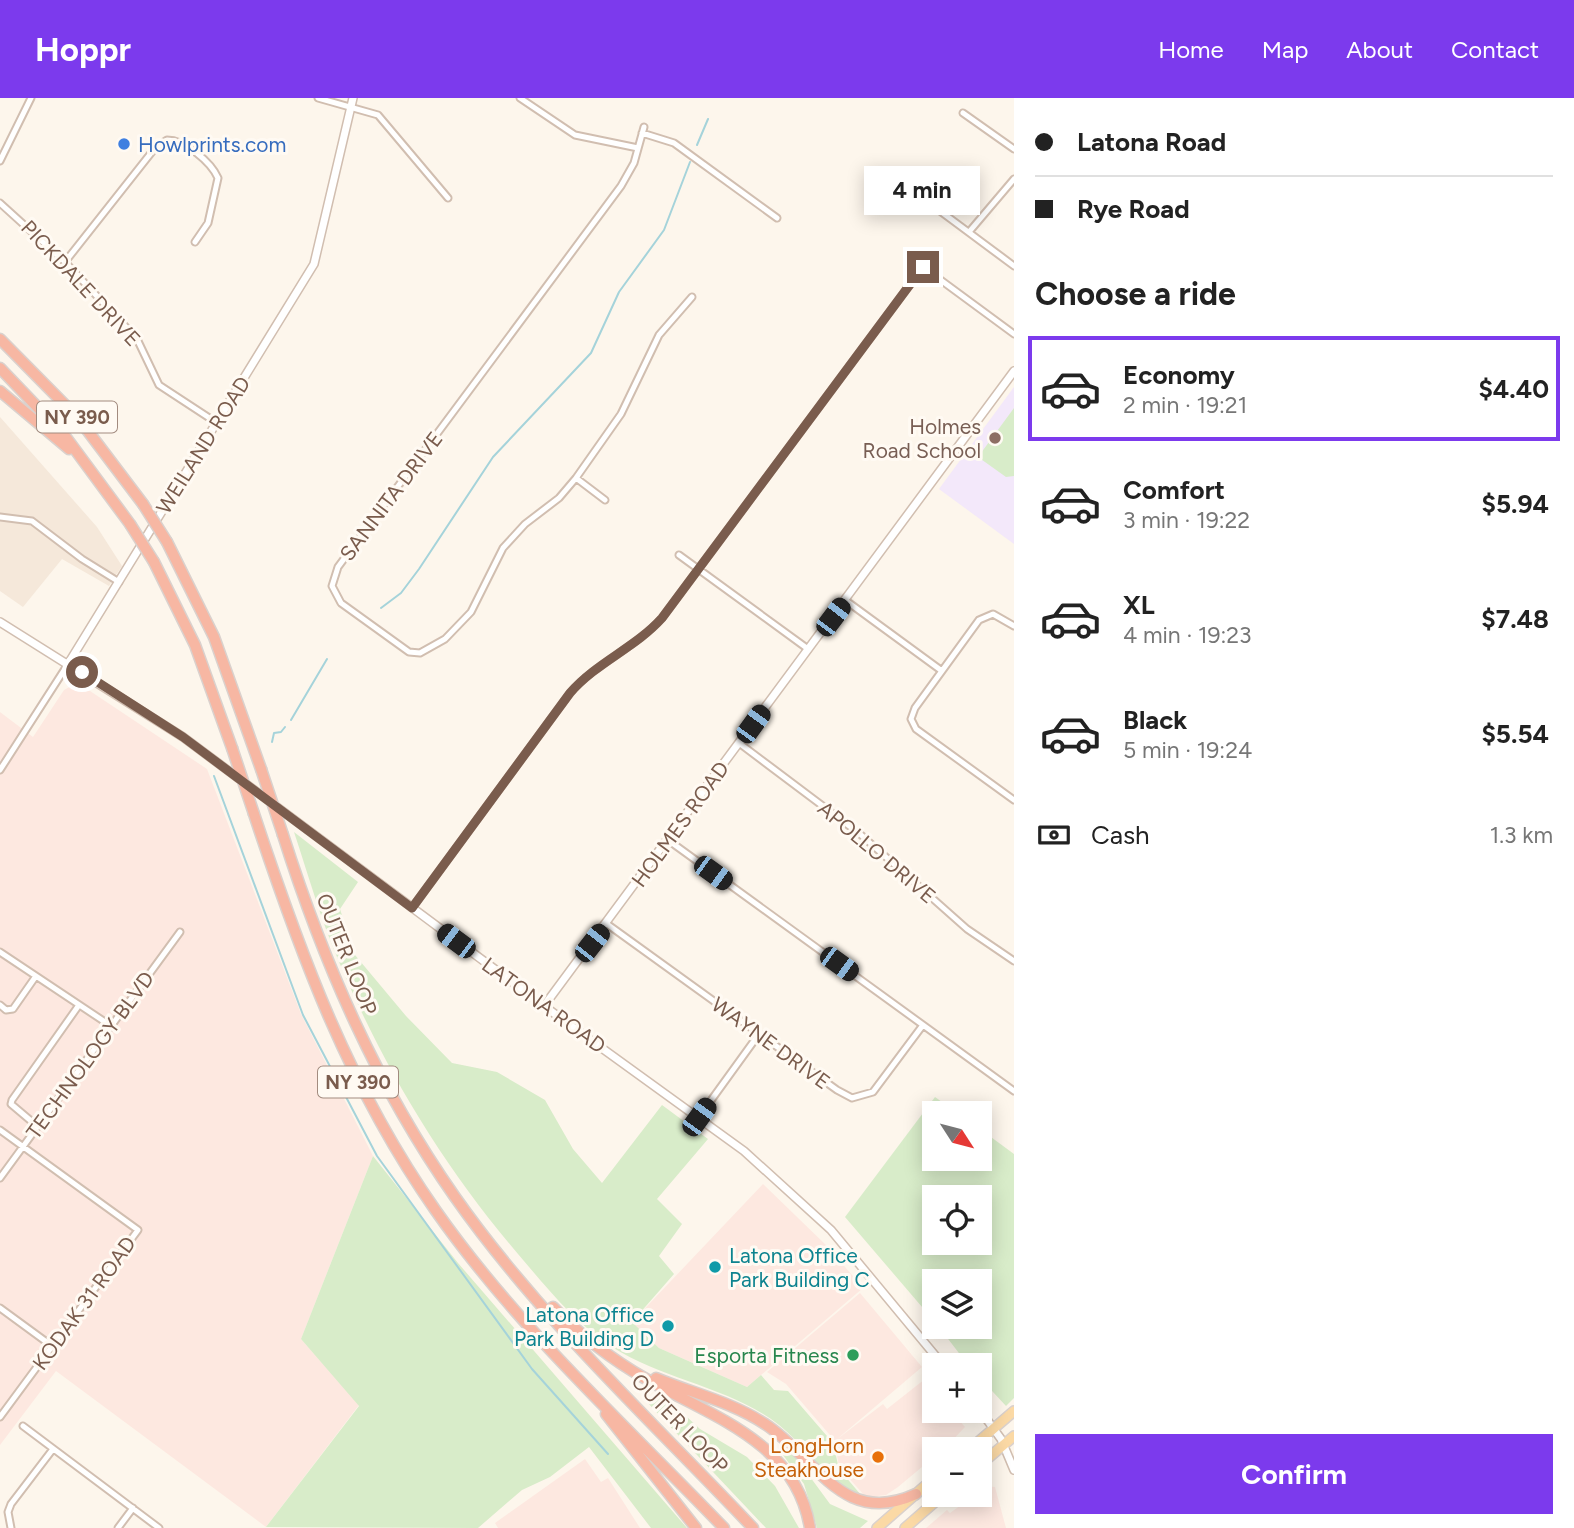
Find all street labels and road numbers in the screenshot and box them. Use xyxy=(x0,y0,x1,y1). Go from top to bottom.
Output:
street label: PICKDALE DRIVE xyxy=(16,215,146,351)
street label: WEILAND ROAD xyxy=(151,372,255,518)
road number: NY 390 xyxy=(37,402,117,432)
street label: SANNITA DRIVE xyxy=(334,427,448,565)
street label: HOLMES ROAD xyxy=(626,756,734,892)
street label: APOLLO DRIVE xyxy=(813,796,941,908)
street label: OUTER LOOP xyxy=(311,890,383,1018)
street label: LATONA ROAD xyxy=(477,952,611,1058)
street label: TECHNOLOGY BLVD xyxy=(21,966,159,1144)
street label: WAYNE DRIVE xyxy=(707,992,835,1094)
road number: NY 390 xyxy=(318,1066,398,1098)
street label: KODAK 31 ROAD xyxy=(27,1231,141,1375)
street label: OUTER LOOP xyxy=(626,1368,734,1478)

